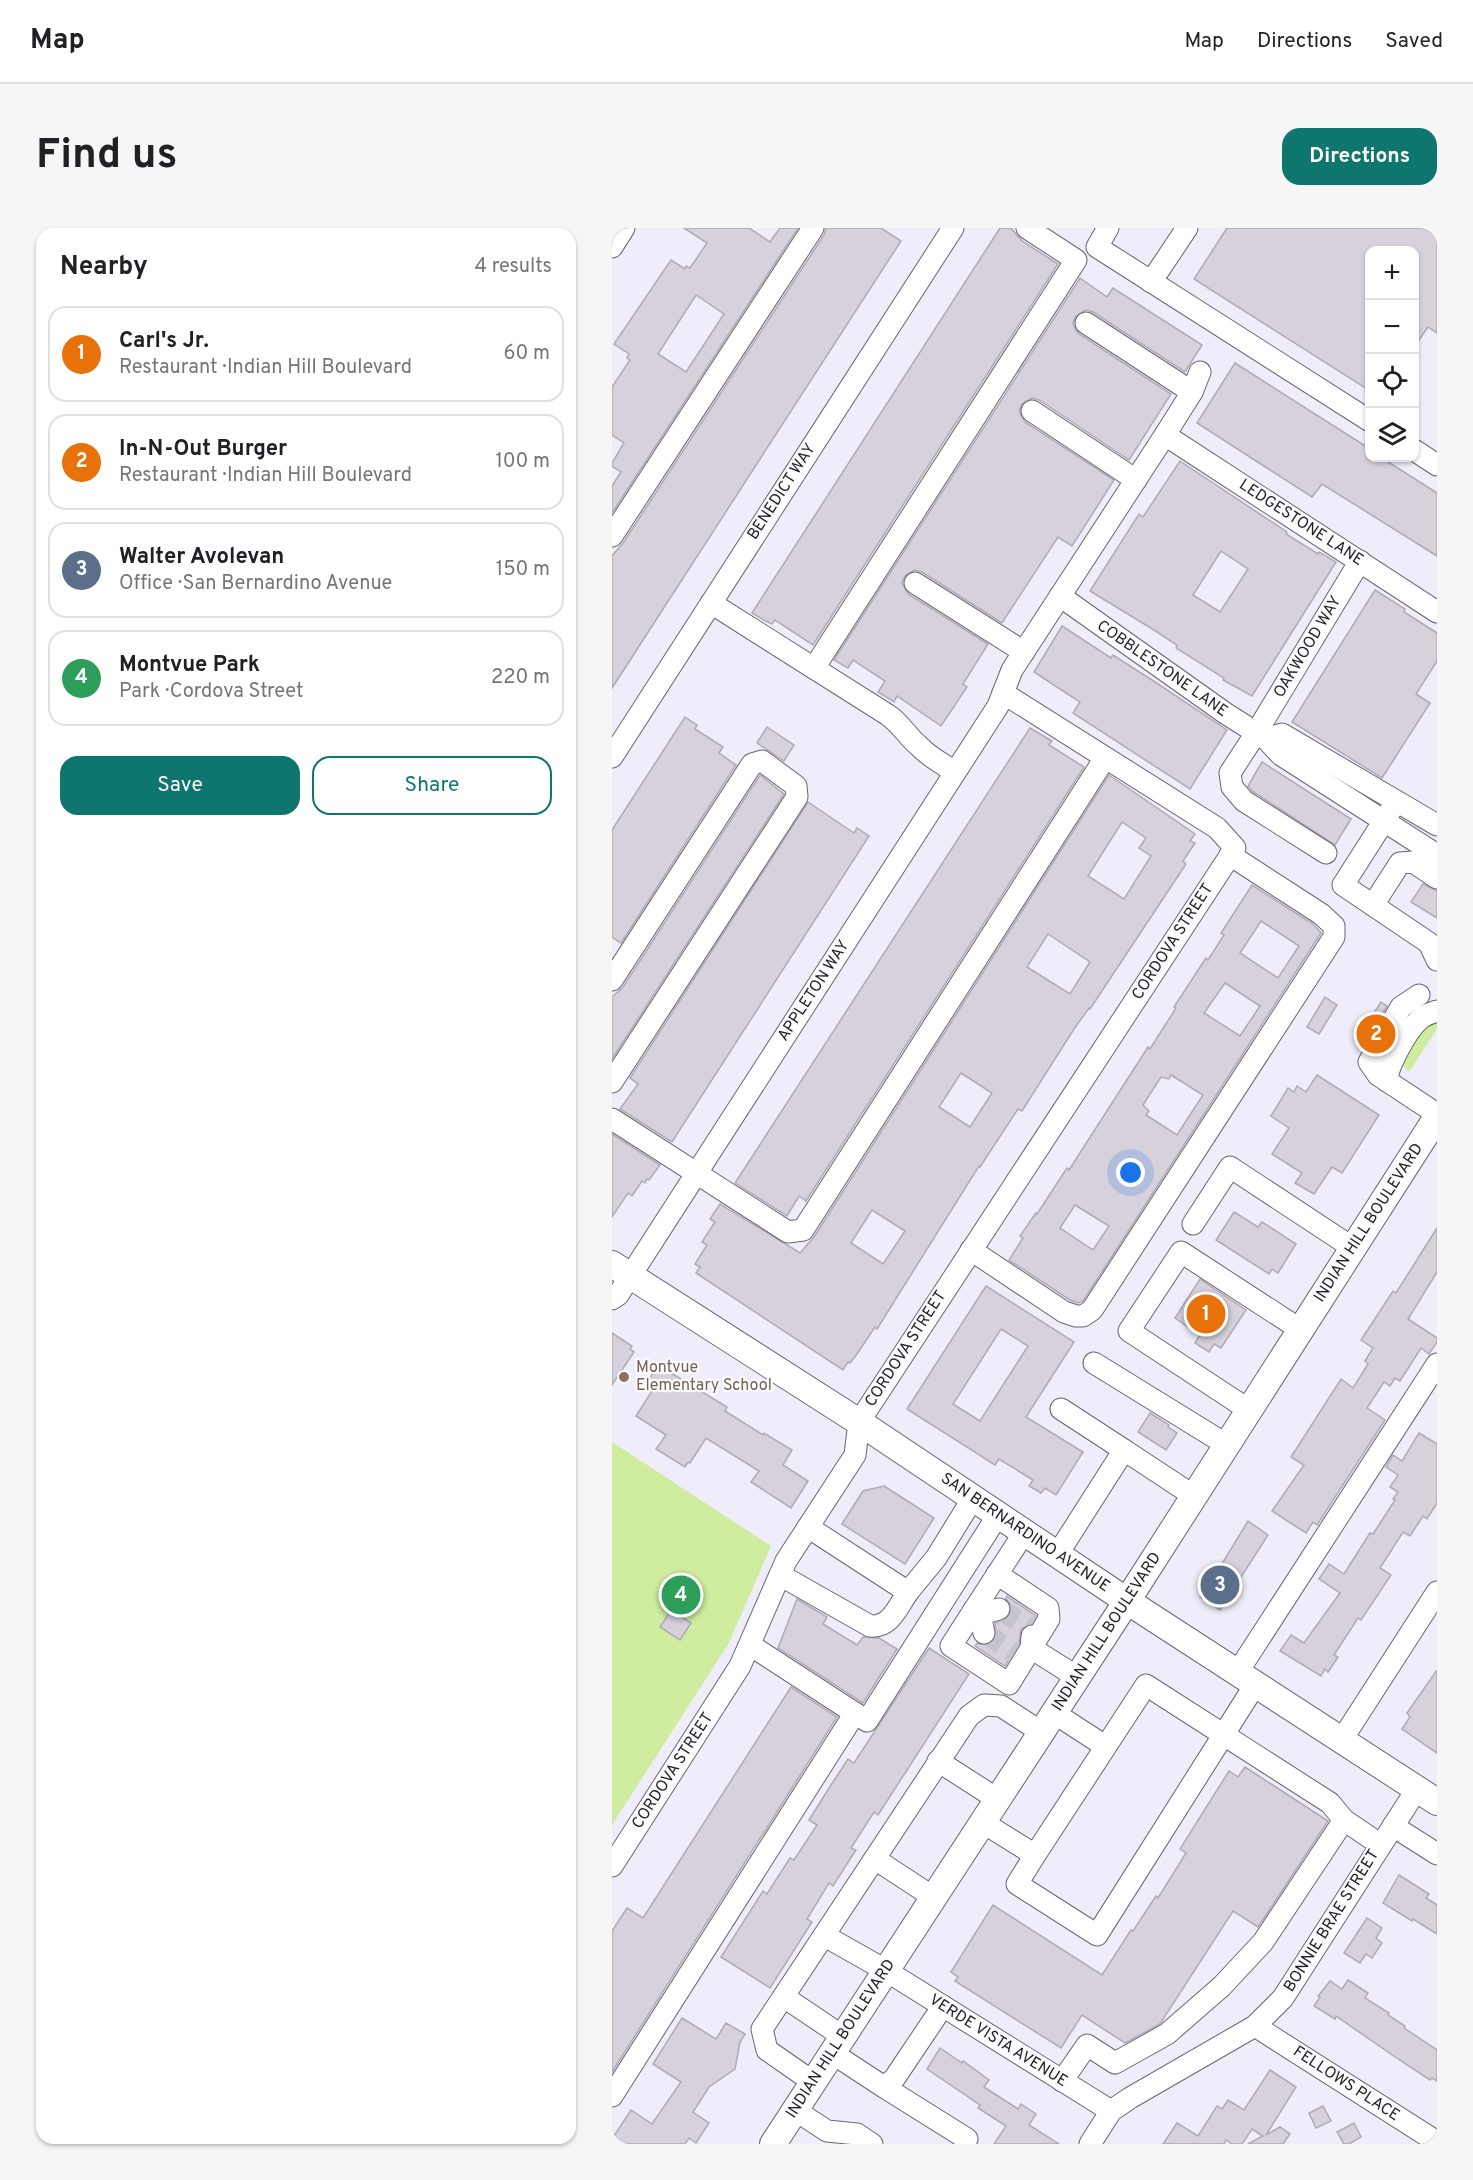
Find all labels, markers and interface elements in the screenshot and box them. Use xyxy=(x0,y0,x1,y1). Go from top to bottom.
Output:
text: Map xyxy=(30,23,85,59)
text: Map xyxy=(1184,28,1224,55)
text: Directions xyxy=(1257,28,1352,55)
text: Saved xyxy=(1385,28,1443,55)
button: Directions xyxy=(1282,128,1437,185)
text: Find us xyxy=(36,130,177,183)
map controls xyxy=(1365,246,1419,462)
button: + xyxy=(1365,246,1419,300)
text: Nearby xyxy=(60,251,148,284)
text: 4 results xyxy=(475,254,552,280)
button: − xyxy=(1365,300,1419,354)
text: Carl's Jr. xyxy=(119,328,209,355)
text: 1 xyxy=(78,341,86,367)
text: 60 m xyxy=(504,341,550,367)
button: locate xyxy=(1365,354,1419,408)
text: Restaurant · Indian Hill Boulevard xyxy=(119,355,412,381)
button: layers xyxy=(1365,408,1419,462)
text: In-N-Out Burger xyxy=(119,436,287,463)
street label: BENEDICT WAY xyxy=(743,440,821,544)
text: 2 xyxy=(75,449,88,475)
text: 100 m xyxy=(495,449,550,475)
text: Restaurant · Indian Hill Boulevard xyxy=(119,463,412,489)
street label: LEDGESTONE LANE xyxy=(1235,475,1367,571)
text: Walter Avolevan xyxy=(119,544,284,571)
text: 3 xyxy=(76,557,88,583)
text: 150 m xyxy=(496,557,550,583)
text: Office · San Bernardino Avenue xyxy=(119,571,392,597)
street label: OAKWOOD WAY xyxy=(1270,592,1346,702)
street label: COBBLESTONE LANE xyxy=(1093,616,1231,722)
text: Montvue Park xyxy=(119,652,260,679)
text: 4 xyxy=(75,665,88,691)
text: 220 m xyxy=(491,665,550,691)
text: Park · Cordova Street xyxy=(119,679,303,705)
button: Save xyxy=(60,756,300,815)
button: Share xyxy=(312,756,552,815)
street label: CORDOVA STREET xyxy=(1128,880,1218,1004)
street label: APPLETON WAY xyxy=(774,937,854,1045)
pin: 2 xyxy=(1356,1012,1395,1056)
street label: INDIAN HILL BOULEVARD xyxy=(1310,1140,1428,1306)
your location xyxy=(1116,1158,1145,1187)
street label: CORDOVA STREET xyxy=(861,1287,951,1411)
pin: 1 xyxy=(1186,1292,1226,1336)
place label: Montvue Elementary School xyxy=(636,1358,772,1396)
marker: Montvue Elementary School xyxy=(617,1370,631,1384)
street label: SAN BERNARDINO AVENUE xyxy=(937,1469,1113,1597)
street label: INDIAN HILL BOULEVARD xyxy=(1048,1549,1166,1715)
pin: 3 xyxy=(1200,1562,1240,1608)
pin: 4 xyxy=(662,1572,700,1618)
street label: CORDOVA STREET xyxy=(628,1709,718,1833)
street label: BONNIE BRAE STREET xyxy=(1280,1846,1384,1996)
street label: INDIAN HILL BOULEVARD xyxy=(782,1956,900,2122)
street label: VERDE VISTA AVENUE xyxy=(925,1990,1071,2092)
street label: FELLOWS PLACE xyxy=(1289,2042,1403,2126)

